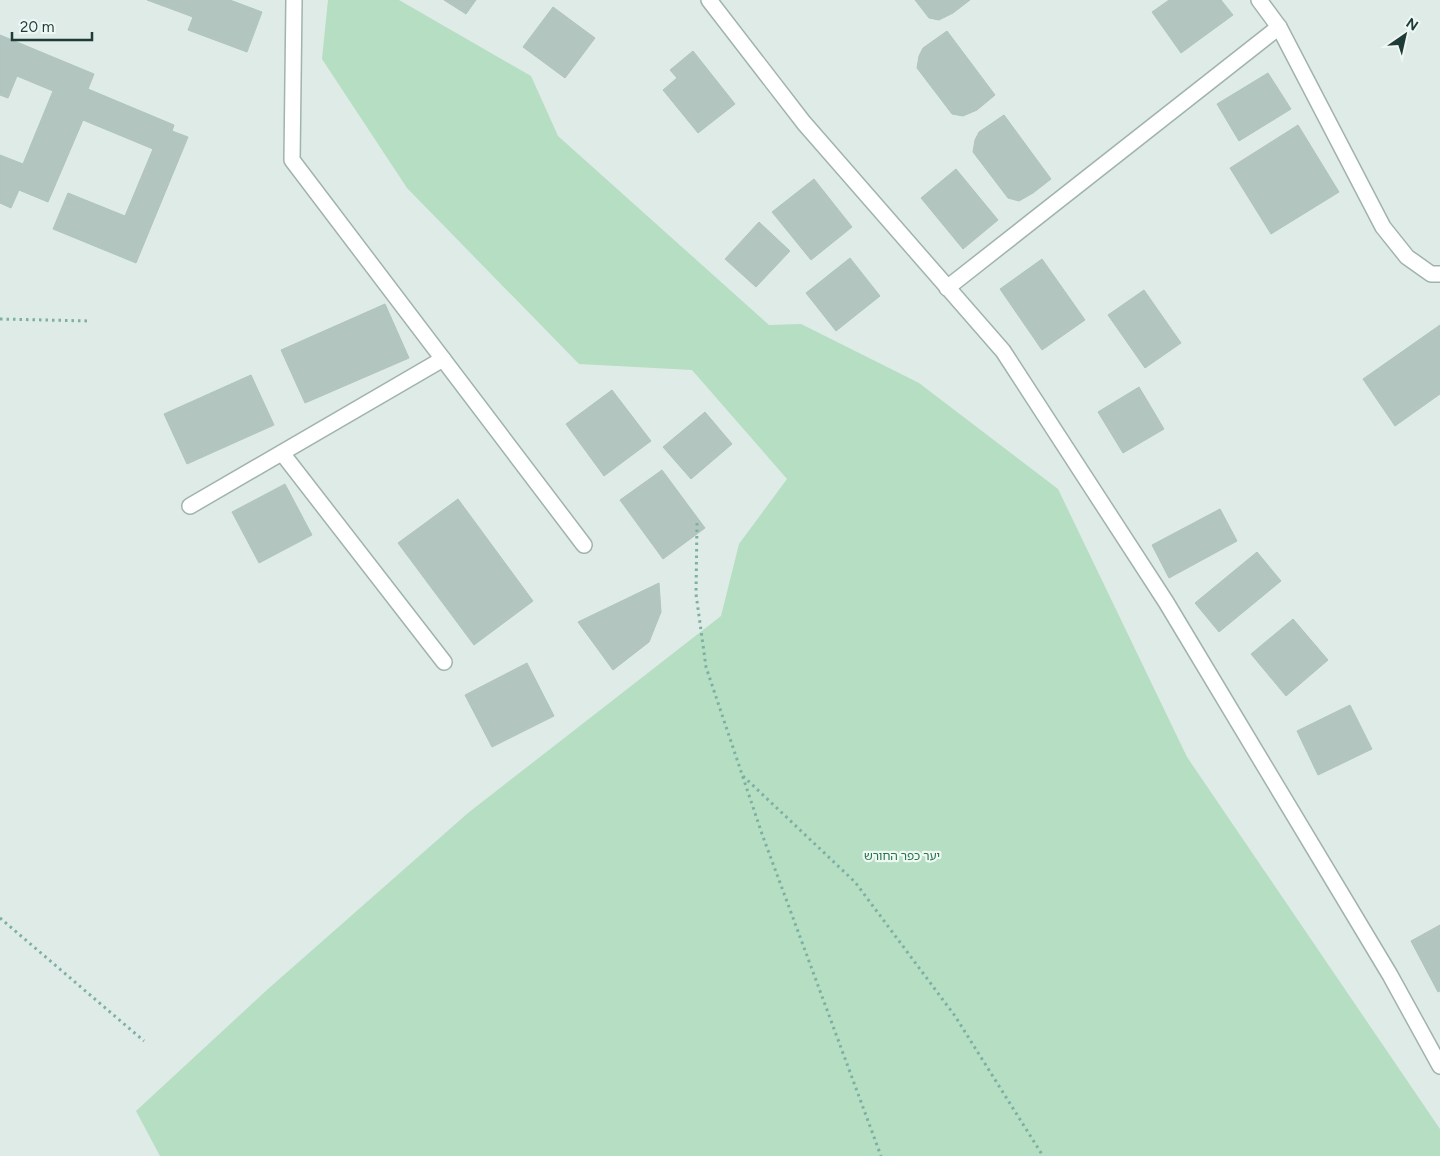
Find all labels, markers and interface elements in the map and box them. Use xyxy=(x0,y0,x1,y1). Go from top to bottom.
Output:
scale bar xyxy=(12,10,92,42)
north arrow xyxy=(1380,10,1430,60)
text: N xyxy=(1403,15,1421,35)
text: 20 m xyxy=(20,18,54,36)
park label: יער כפר החורש xyxy=(864,849,940,863)

